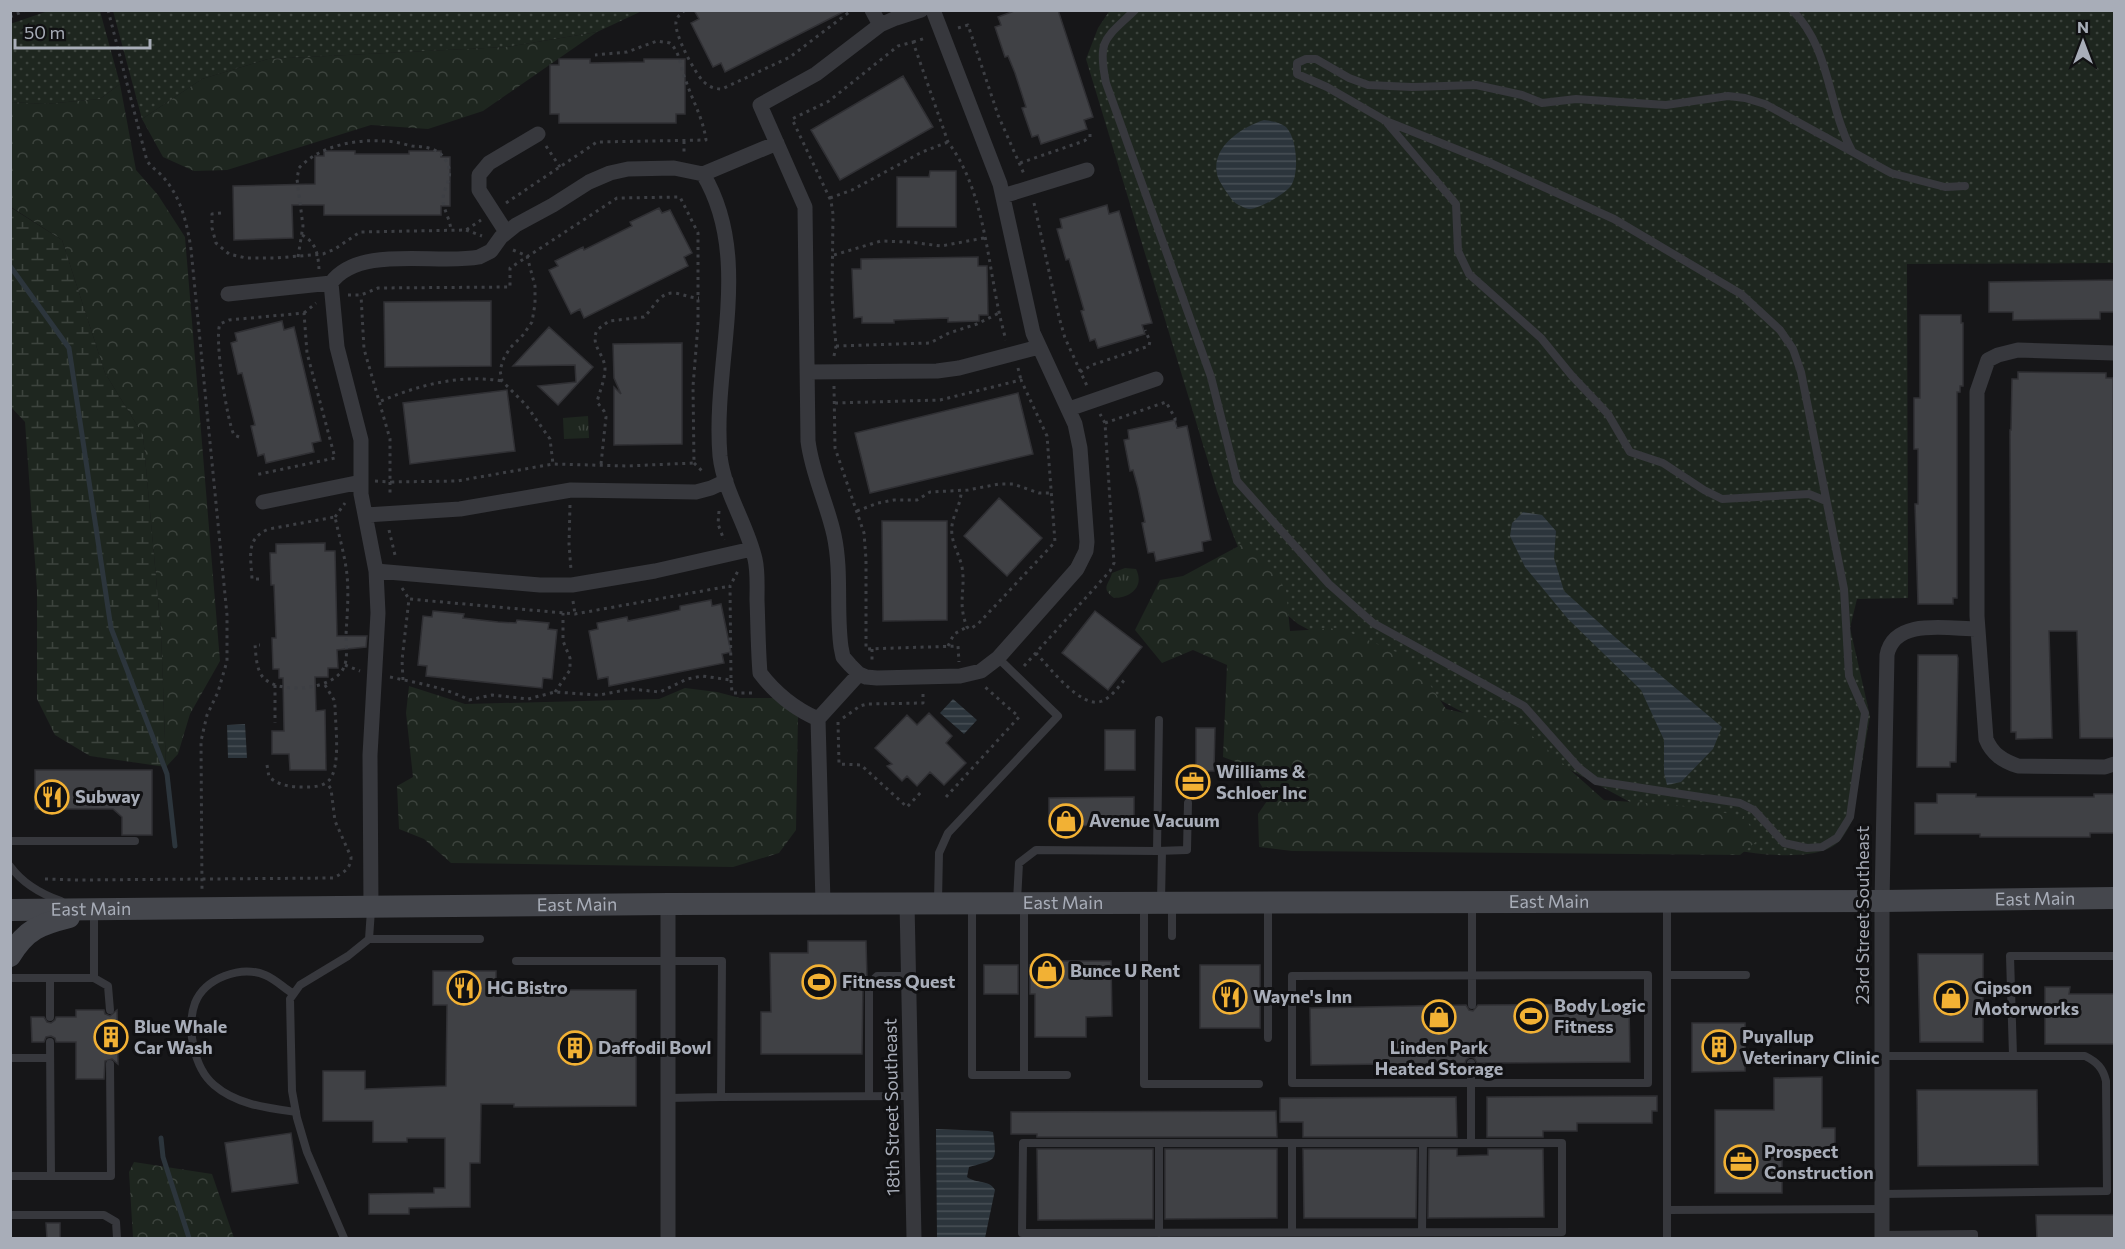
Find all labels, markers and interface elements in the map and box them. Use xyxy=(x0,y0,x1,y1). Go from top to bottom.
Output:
scale bar xyxy=(15,12,150,50)
north arrow xyxy=(2053,12,2113,72)
text: N xyxy=(2077,17,2089,36)
text: 50 m xyxy=(24,21,65,43)
place label: Williams & Schloer Inc xyxy=(1216,760,1307,803)
office icon: Williams & Schloer Inc xyxy=(1175,764,1211,800)
restaurant icon: Subway xyxy=(34,779,70,815)
place label: Subway xyxy=(75,785,140,807)
shop icon: Avenue Vacuum xyxy=(1048,803,1084,839)
place label: Avenue Vacuum xyxy=(1089,809,1220,831)
street label: 23rd Street Southeast xyxy=(1851,826,1873,1004)
street label: East Main xyxy=(1995,887,2075,910)
street label: East Main xyxy=(1509,890,1589,912)
street label: East Main xyxy=(1023,891,1103,913)
street label: East Main xyxy=(537,892,617,915)
street label: East Main xyxy=(51,897,131,920)
shop icon: Bunce U Rent xyxy=(1029,953,1065,989)
place label: Bunce U Rent xyxy=(1070,959,1180,981)
sports icon: Fitness Quest xyxy=(801,964,837,1000)
restaurant icon: HG Bistro xyxy=(446,970,482,1006)
place label: Fitness Quest xyxy=(842,970,956,992)
place label: HG Bistro xyxy=(487,976,568,998)
place label: Gipson Motorworks xyxy=(1974,976,2079,1019)
restaurant icon: Wayne's Inn xyxy=(1212,979,1248,1015)
shop icon: Gipson Motorworks xyxy=(1933,980,1969,1016)
place label: Wayne's Inn xyxy=(1253,985,1352,1007)
place label: Body Logic Fitness xyxy=(1554,994,1646,1037)
sports icon: Body Logic Fitness xyxy=(1513,998,1549,1034)
shop icon: Linden Park Heated Storage xyxy=(1421,999,1457,1035)
place label: Blue Whale Car Wash xyxy=(134,1015,227,1058)
street label: 18th Street Southeast xyxy=(878,1018,904,1196)
building icon: Blue Whale Car Wash xyxy=(93,1019,129,1055)
place label: Puyallup Veterinary Clinic xyxy=(1742,1025,1880,1068)
building icon: Puyallup Veterinary Clinic xyxy=(1701,1029,1737,1065)
building icon: Daffodil Bowl xyxy=(557,1030,593,1066)
place label: Daffodil Bowl xyxy=(598,1036,711,1058)
place label: Linden Park Heated Storage xyxy=(1375,1036,1503,1079)
place label: Prospect Construction xyxy=(1764,1140,1874,1183)
office icon: Prospect Construction xyxy=(1723,1144,1759,1180)

